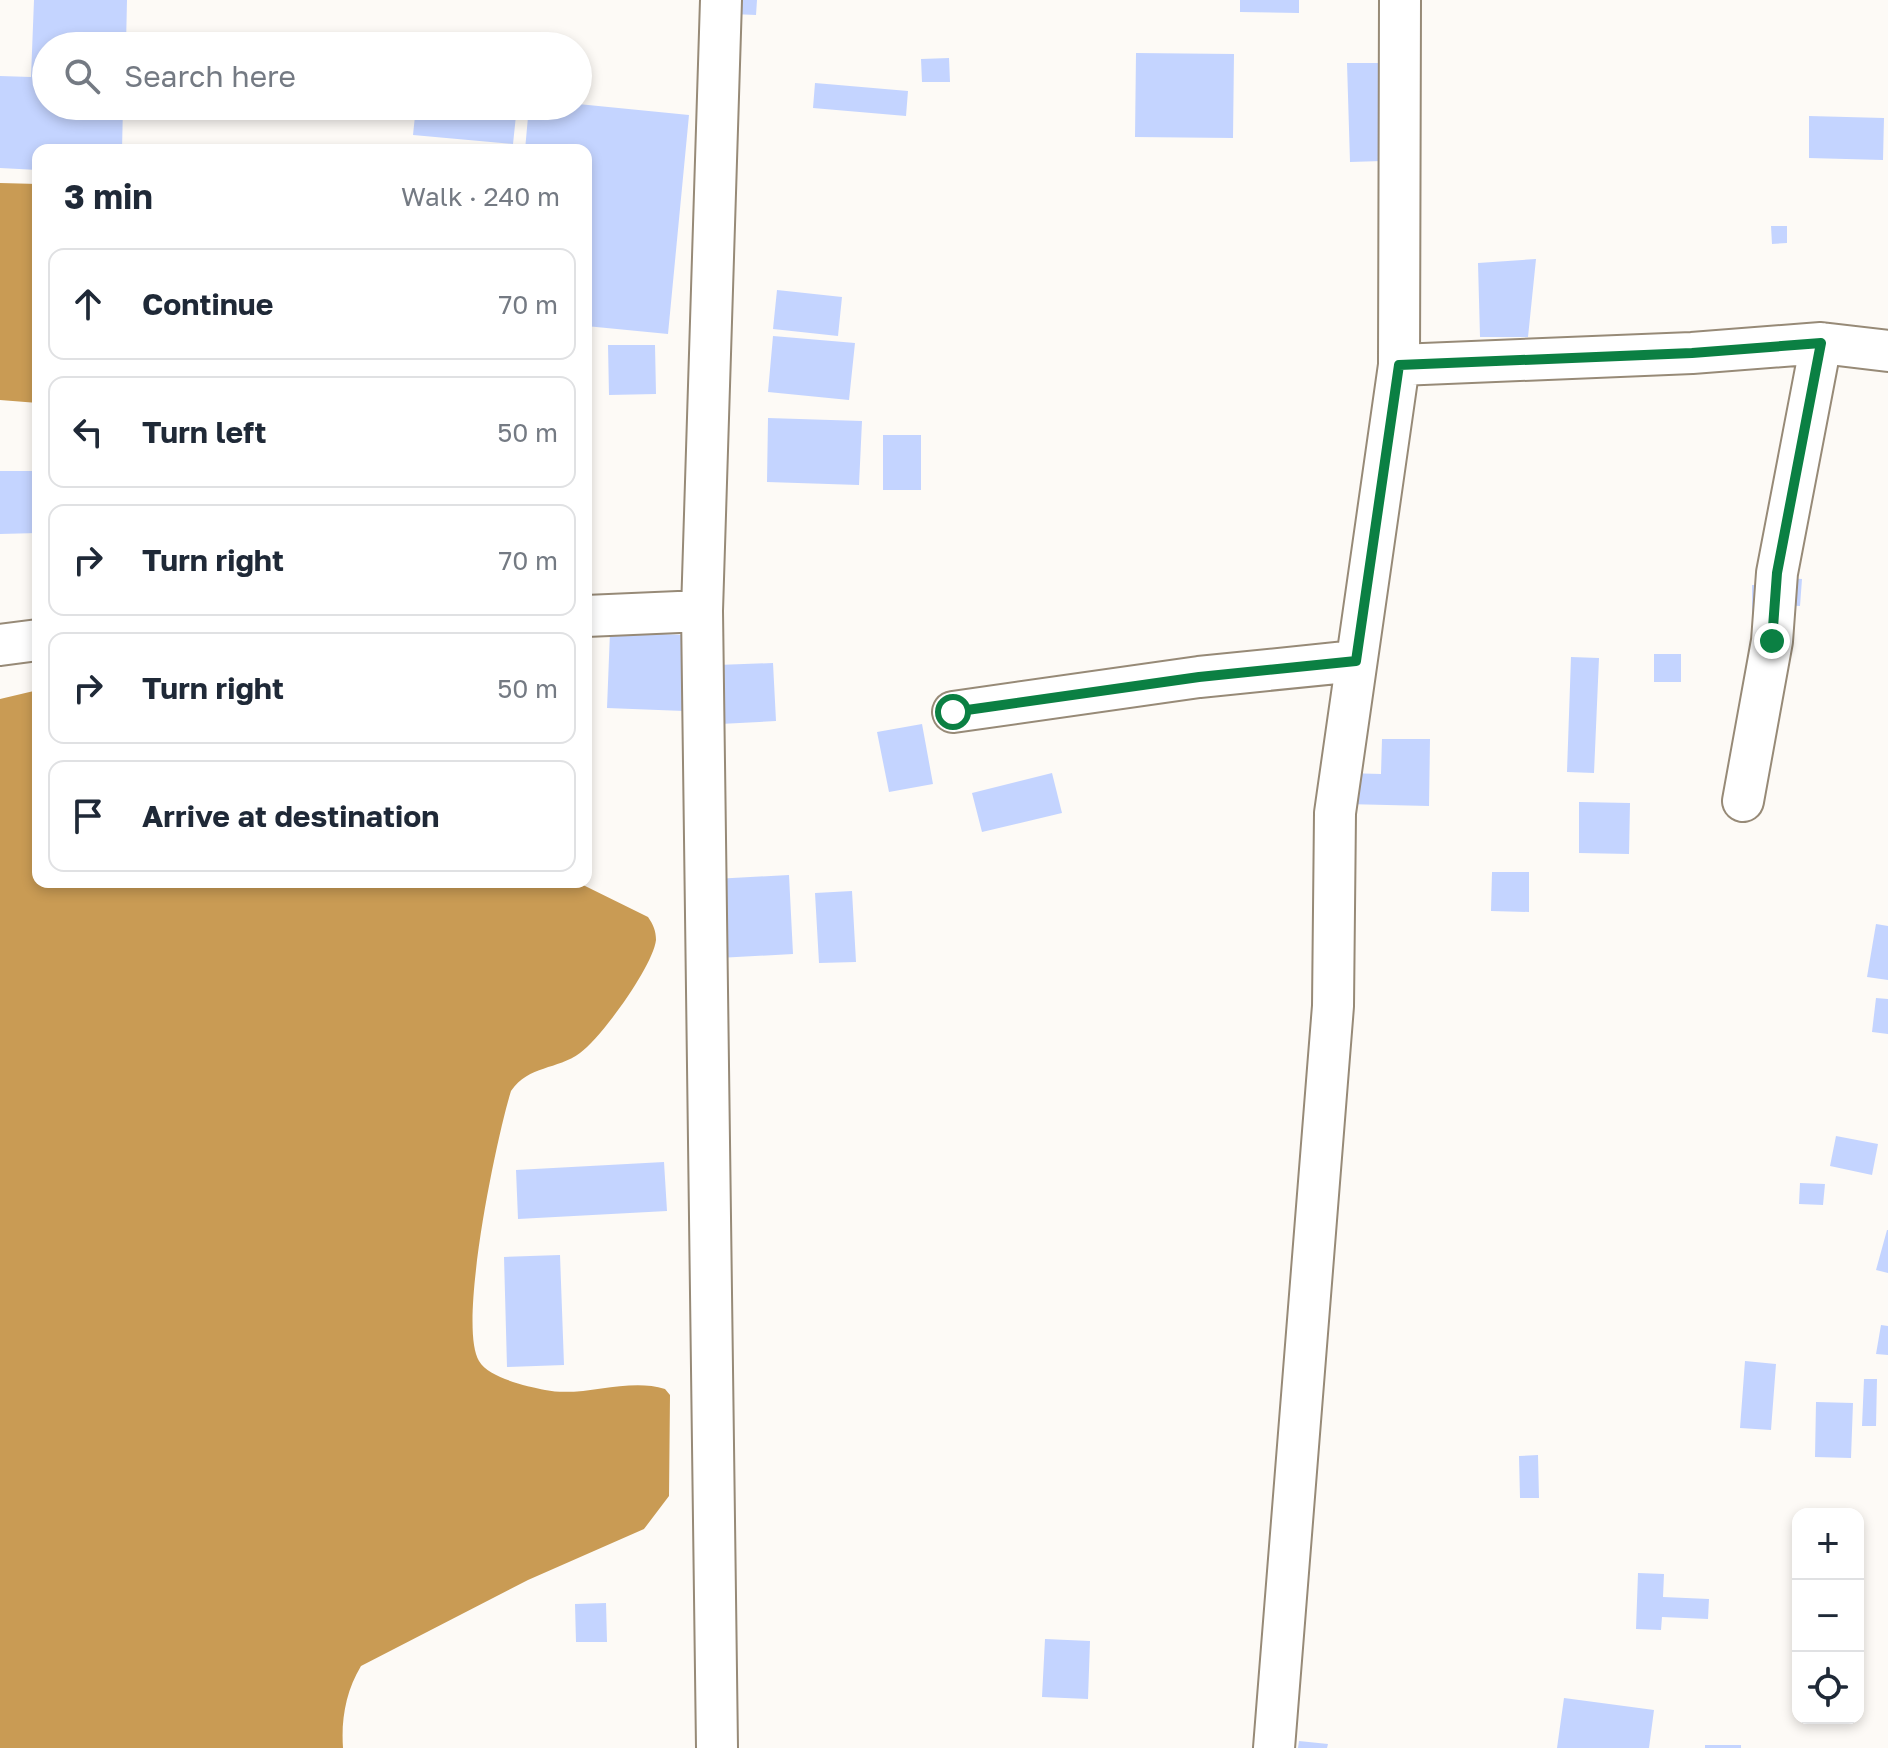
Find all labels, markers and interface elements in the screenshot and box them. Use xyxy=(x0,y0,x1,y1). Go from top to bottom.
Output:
search box xyxy=(32,32,592,120)
icon: search xyxy=(60,54,104,98)
text: Search here xyxy=(124,58,296,94)
text: 3 min xyxy=(64,176,153,216)
text: Walk · 240 m xyxy=(401,181,560,212)
icon: ahead xyxy=(66,282,110,326)
text: Continue xyxy=(142,286,273,322)
text: 70 m xyxy=(499,289,558,320)
icon: left xyxy=(66,410,110,454)
text: Turn left xyxy=(142,414,267,450)
text: 50 m xyxy=(497,417,558,448)
icon: right xyxy=(66,538,110,582)
text: Turn right xyxy=(142,542,284,578)
text: 70 m xyxy=(499,545,558,576)
route end xyxy=(1754,623,1790,659)
icon: right xyxy=(66,666,110,710)
text: Turn right xyxy=(142,670,284,706)
text: 50 m xyxy=(497,673,558,704)
route start xyxy=(935,694,971,730)
icon: arrive xyxy=(66,794,110,838)
text: Arrive at destination xyxy=(142,798,439,834)
map controls xyxy=(1792,1508,1864,1724)
button: + xyxy=(1792,1508,1864,1580)
button: − xyxy=(1792,1580,1864,1652)
button: locate xyxy=(1792,1652,1864,1724)

